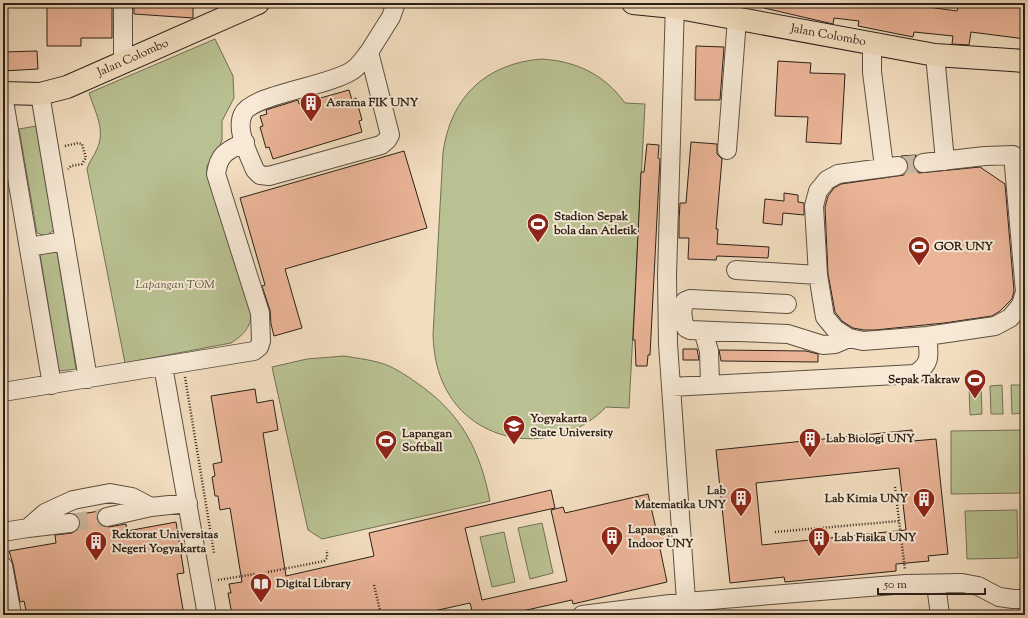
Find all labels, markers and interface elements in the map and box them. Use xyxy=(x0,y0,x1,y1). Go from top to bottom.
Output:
street label: Jalan Colombo xyxy=(788,19,868,51)
street label: Jalan Colombo xyxy=(94,34,172,82)
building icon: Asrama FIK UNY xyxy=(298,90,324,123)
place label: Asrama FIK UNY xyxy=(325,94,419,112)
place label: Stadion Sepak bola dan Atletik xyxy=(553,208,637,240)
sports icon: Stadion Sepak bola dan Atletik xyxy=(525,211,551,244)
sports icon: GOR UNY xyxy=(906,234,932,267)
place label: GOR UNY xyxy=(934,238,994,256)
park label: Lapangan TOM xyxy=(135,276,215,294)
sports icon: Sepak Takraw xyxy=(962,367,988,400)
place label: Sepak Takraw xyxy=(888,371,960,389)
place label: Yogyakarta State University xyxy=(529,410,613,442)
school or university icon: Yogyakarta State University xyxy=(501,413,527,446)
place label: Lapangan Softball xyxy=(401,425,453,457)
building icon: Lab Biologi UNY xyxy=(797,426,823,459)
sports icon: Lapangan Softball xyxy=(373,428,399,461)
place label: Lab Biologi UNY xyxy=(825,430,915,448)
place label: Lab Matematika UNY xyxy=(633,482,726,514)
building icon: Lab Matematika UNY xyxy=(728,485,754,518)
building icon: Lab Kimia UNY xyxy=(911,486,937,519)
place label: Lab Kimia UNY xyxy=(824,490,908,508)
place label: Lapangan Indoor UNY xyxy=(627,521,694,553)
building icon: Lapangan Indoor UNY xyxy=(599,524,625,557)
building icon: Lab Fisika UNY xyxy=(806,525,832,558)
place label: Rektorat Universitas Negeri Yogyakarta xyxy=(111,526,218,558)
building icon: Rektorat Universitas Negeri Yogyakarta xyxy=(83,529,109,562)
place label: Lab Fisika UNY xyxy=(833,529,917,547)
scale bar xyxy=(878,570,985,596)
library icon: Digital Library xyxy=(248,571,274,604)
place label: Digital Library xyxy=(275,575,351,593)
text: 50 m xyxy=(883,576,907,594)

